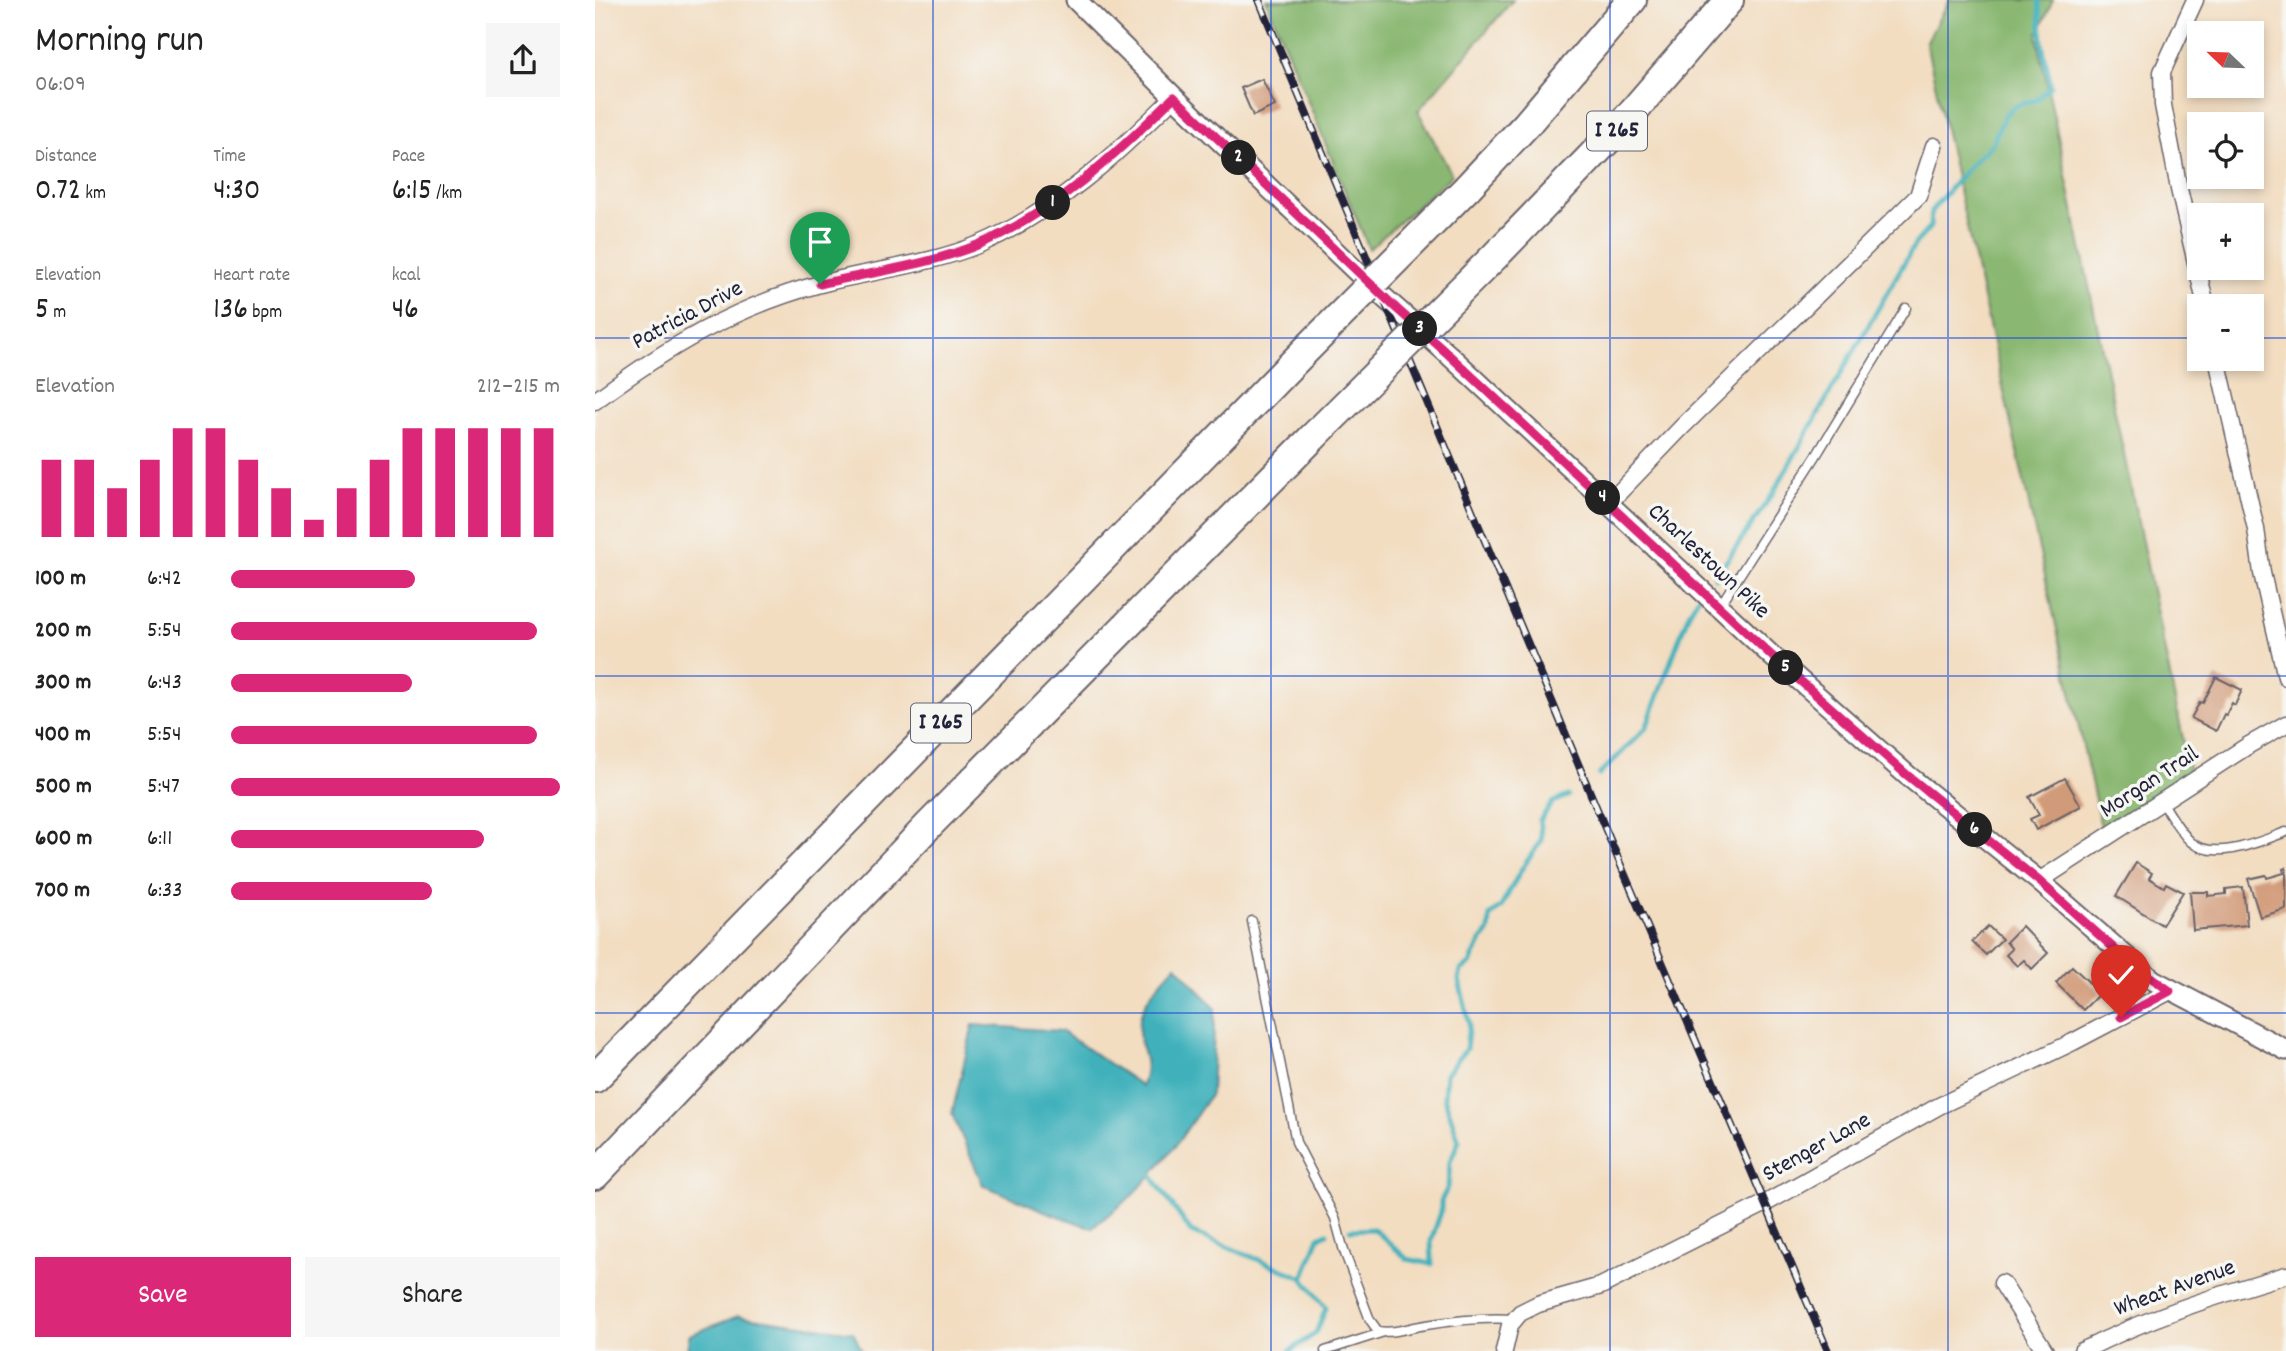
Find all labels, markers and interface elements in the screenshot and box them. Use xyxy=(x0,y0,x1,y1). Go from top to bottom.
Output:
text: Morning run xyxy=(35,15,204,70)
north arrow xyxy=(2187,21,2265,98)
map controls xyxy=(2187,21,2264,371)
button: share xyxy=(486,23,560,97)
text: 06:09 xyxy=(35,69,86,102)
road number: I 265 xyxy=(1587,112,1647,150)
button: locate xyxy=(2187,112,2264,189)
pin: 2 xyxy=(1221,140,1257,176)
text: Distance xyxy=(35,144,97,171)
text: Time xyxy=(213,144,246,171)
text: Pace xyxy=(392,144,425,171)
text: 2 xyxy=(1234,144,1243,171)
text: 0.72 xyxy=(35,171,81,214)
text: 4:30 xyxy=(213,171,260,214)
text: 6:15 xyxy=(392,171,432,214)
text: km xyxy=(81,181,106,208)
text: /km xyxy=(432,181,462,208)
pin: 1 xyxy=(1035,186,1071,220)
text: 1 xyxy=(1050,189,1055,216)
button: + xyxy=(2187,203,2264,280)
pin xyxy=(790,212,850,284)
icon: arrive xyxy=(801,223,839,261)
text: Elevation xyxy=(35,263,101,290)
text: Heart rate xyxy=(213,263,290,290)
text: kcal xyxy=(392,263,421,290)
street label: Patricia Drive xyxy=(626,273,750,359)
text: 5 xyxy=(35,290,49,333)
text: 136 xyxy=(213,290,248,333)
text: 46 xyxy=(392,290,419,333)
button: − xyxy=(2187,294,2264,371)
text: m xyxy=(49,300,66,327)
text: bpm xyxy=(248,300,282,327)
pin: 3 xyxy=(1403,312,1437,346)
text: 3 xyxy=(1415,315,1424,342)
text: Elevation xyxy=(35,371,115,404)
text: 212–215 m xyxy=(477,371,560,404)
pin: 4 xyxy=(1585,480,1621,516)
text: 4 xyxy=(1599,484,1606,511)
street label: Charlestown Pike xyxy=(1639,496,1777,628)
text: 100 m xyxy=(35,563,86,596)
text: 6:42 xyxy=(147,563,182,596)
text: 200 m xyxy=(35,615,91,648)
text: 5:54 xyxy=(147,615,182,648)
pin: 5 xyxy=(1769,650,1803,686)
text: 5 xyxy=(1781,654,1790,681)
text: 300 m xyxy=(35,667,91,700)
text: 6:43 xyxy=(147,667,182,700)
road number: I 265 xyxy=(911,704,971,743)
text: 400 m xyxy=(35,719,91,752)
text: 5:54 xyxy=(147,719,182,752)
street label: Morgan Trail xyxy=(2094,738,2206,828)
text: 500 m xyxy=(35,771,92,804)
text: 5:47 xyxy=(147,771,180,804)
pin: 6 xyxy=(1957,812,1993,848)
text: 6 xyxy=(1970,816,1979,843)
text: 600 m xyxy=(35,823,92,856)
text: 6:11 xyxy=(147,823,172,856)
text: 700 m xyxy=(35,875,90,908)
text: 6:33 xyxy=(147,875,183,908)
pin xyxy=(2091,945,2151,1017)
icon: check xyxy=(2102,956,2140,994)
street label: Stenger Lane xyxy=(1757,1104,1877,1192)
street label: Wheat Avenue xyxy=(2110,1251,2240,1327)
button: Save xyxy=(35,1257,291,1337)
button: Share xyxy=(305,1257,560,1337)

